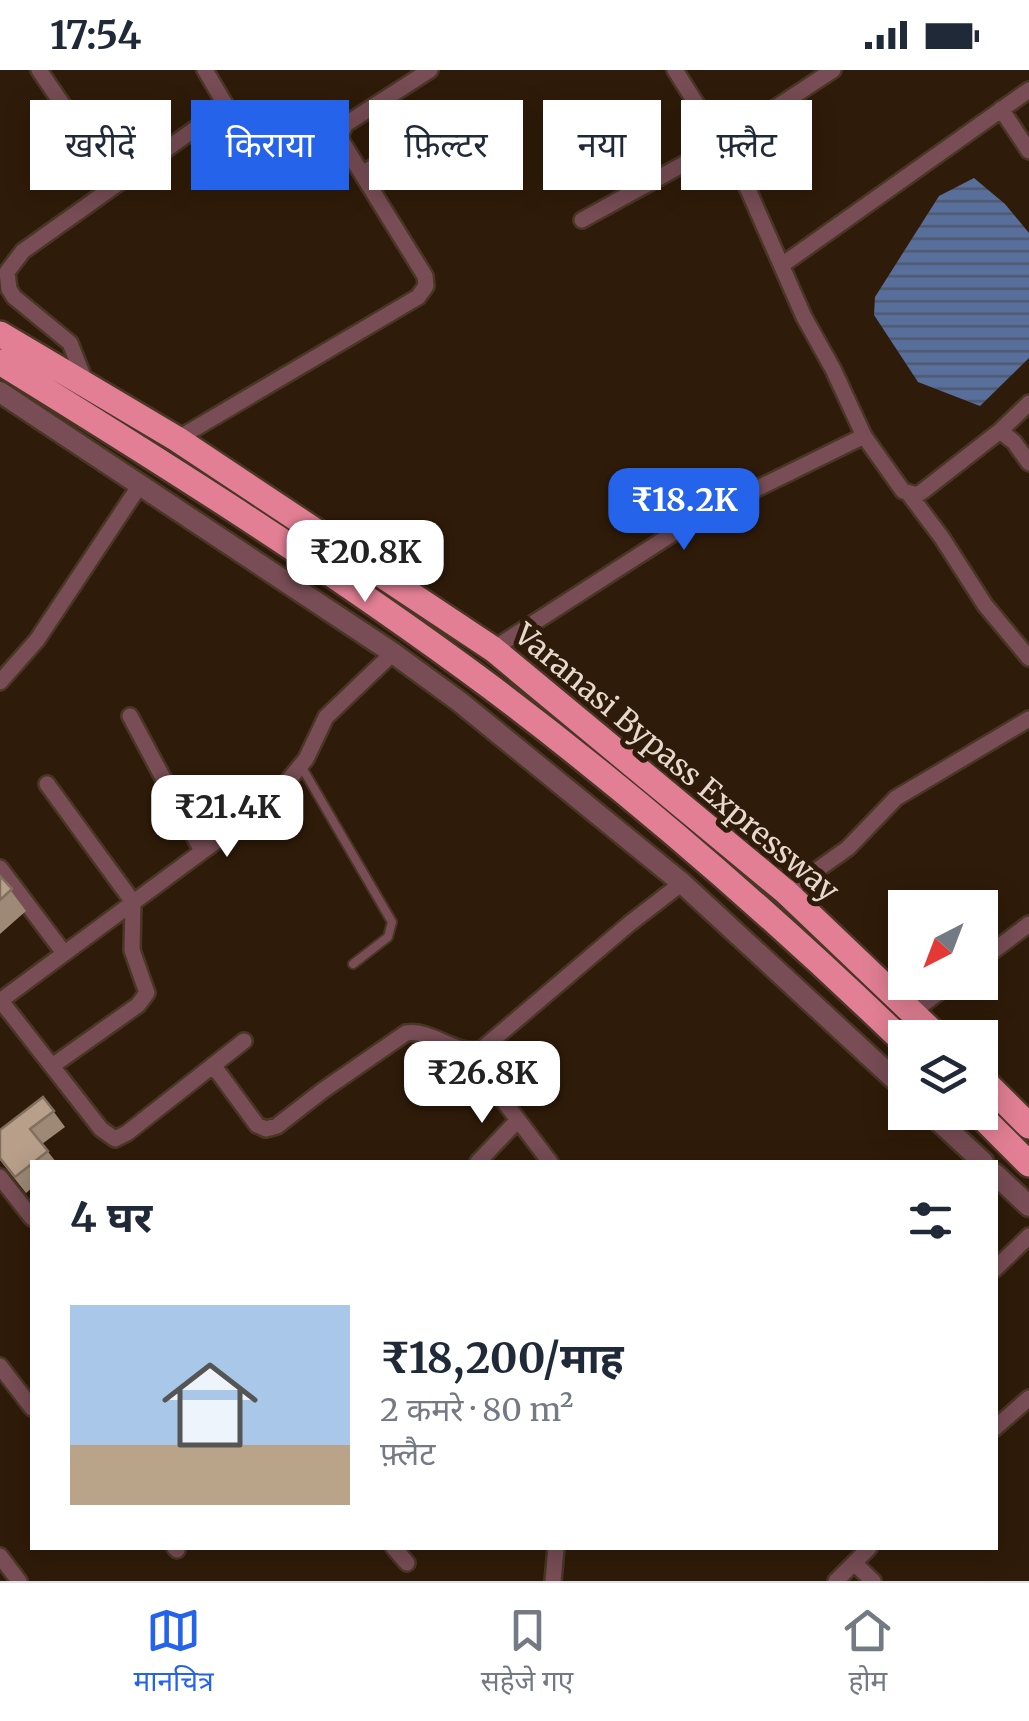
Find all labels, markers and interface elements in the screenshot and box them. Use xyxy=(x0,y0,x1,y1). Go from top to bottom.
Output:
text: 17:54 xyxy=(50,12,141,59)
chip: खरीदें xyxy=(30,100,171,190)
chip: किराया xyxy=(191,100,349,190)
chip: फ़िल्टर xyxy=(369,100,523,190)
chip: नया xyxy=(543,100,661,190)
chip: फ़्लैट xyxy=(681,100,812,190)
pin: ₹18.2K xyxy=(603,468,765,553)
text: ₹18.2K xyxy=(630,480,738,520)
pin: ₹20.8K xyxy=(284,520,446,605)
text: ₹20.8K xyxy=(309,532,421,572)
street label: Varanasi Bypass Expressway xyxy=(506,614,848,909)
pin: ₹21.4K xyxy=(146,775,308,860)
text: ₹21.4K xyxy=(173,787,281,827)
north arrow xyxy=(888,890,998,1000)
map controls xyxy=(888,890,998,1130)
button: layers xyxy=(888,1020,998,1130)
pin: ₹26.8K xyxy=(401,1041,563,1126)
text: ₹26.8K xyxy=(426,1053,538,1093)
text: 4 घर xyxy=(70,1191,152,1243)
icon: filters xyxy=(903,1193,958,1248)
text: ₹18,200/माह xyxy=(380,1332,624,1384)
icon: home xyxy=(150,1345,270,1465)
text: 2 कमरे · 80 m² xyxy=(380,1390,573,1430)
text: फ़्लैट xyxy=(380,1434,435,1474)
tab: मानचित्र xyxy=(134,1603,214,1702)
tab: सहेजे गए xyxy=(481,1603,573,1702)
tab: होम xyxy=(840,1603,895,1702)

